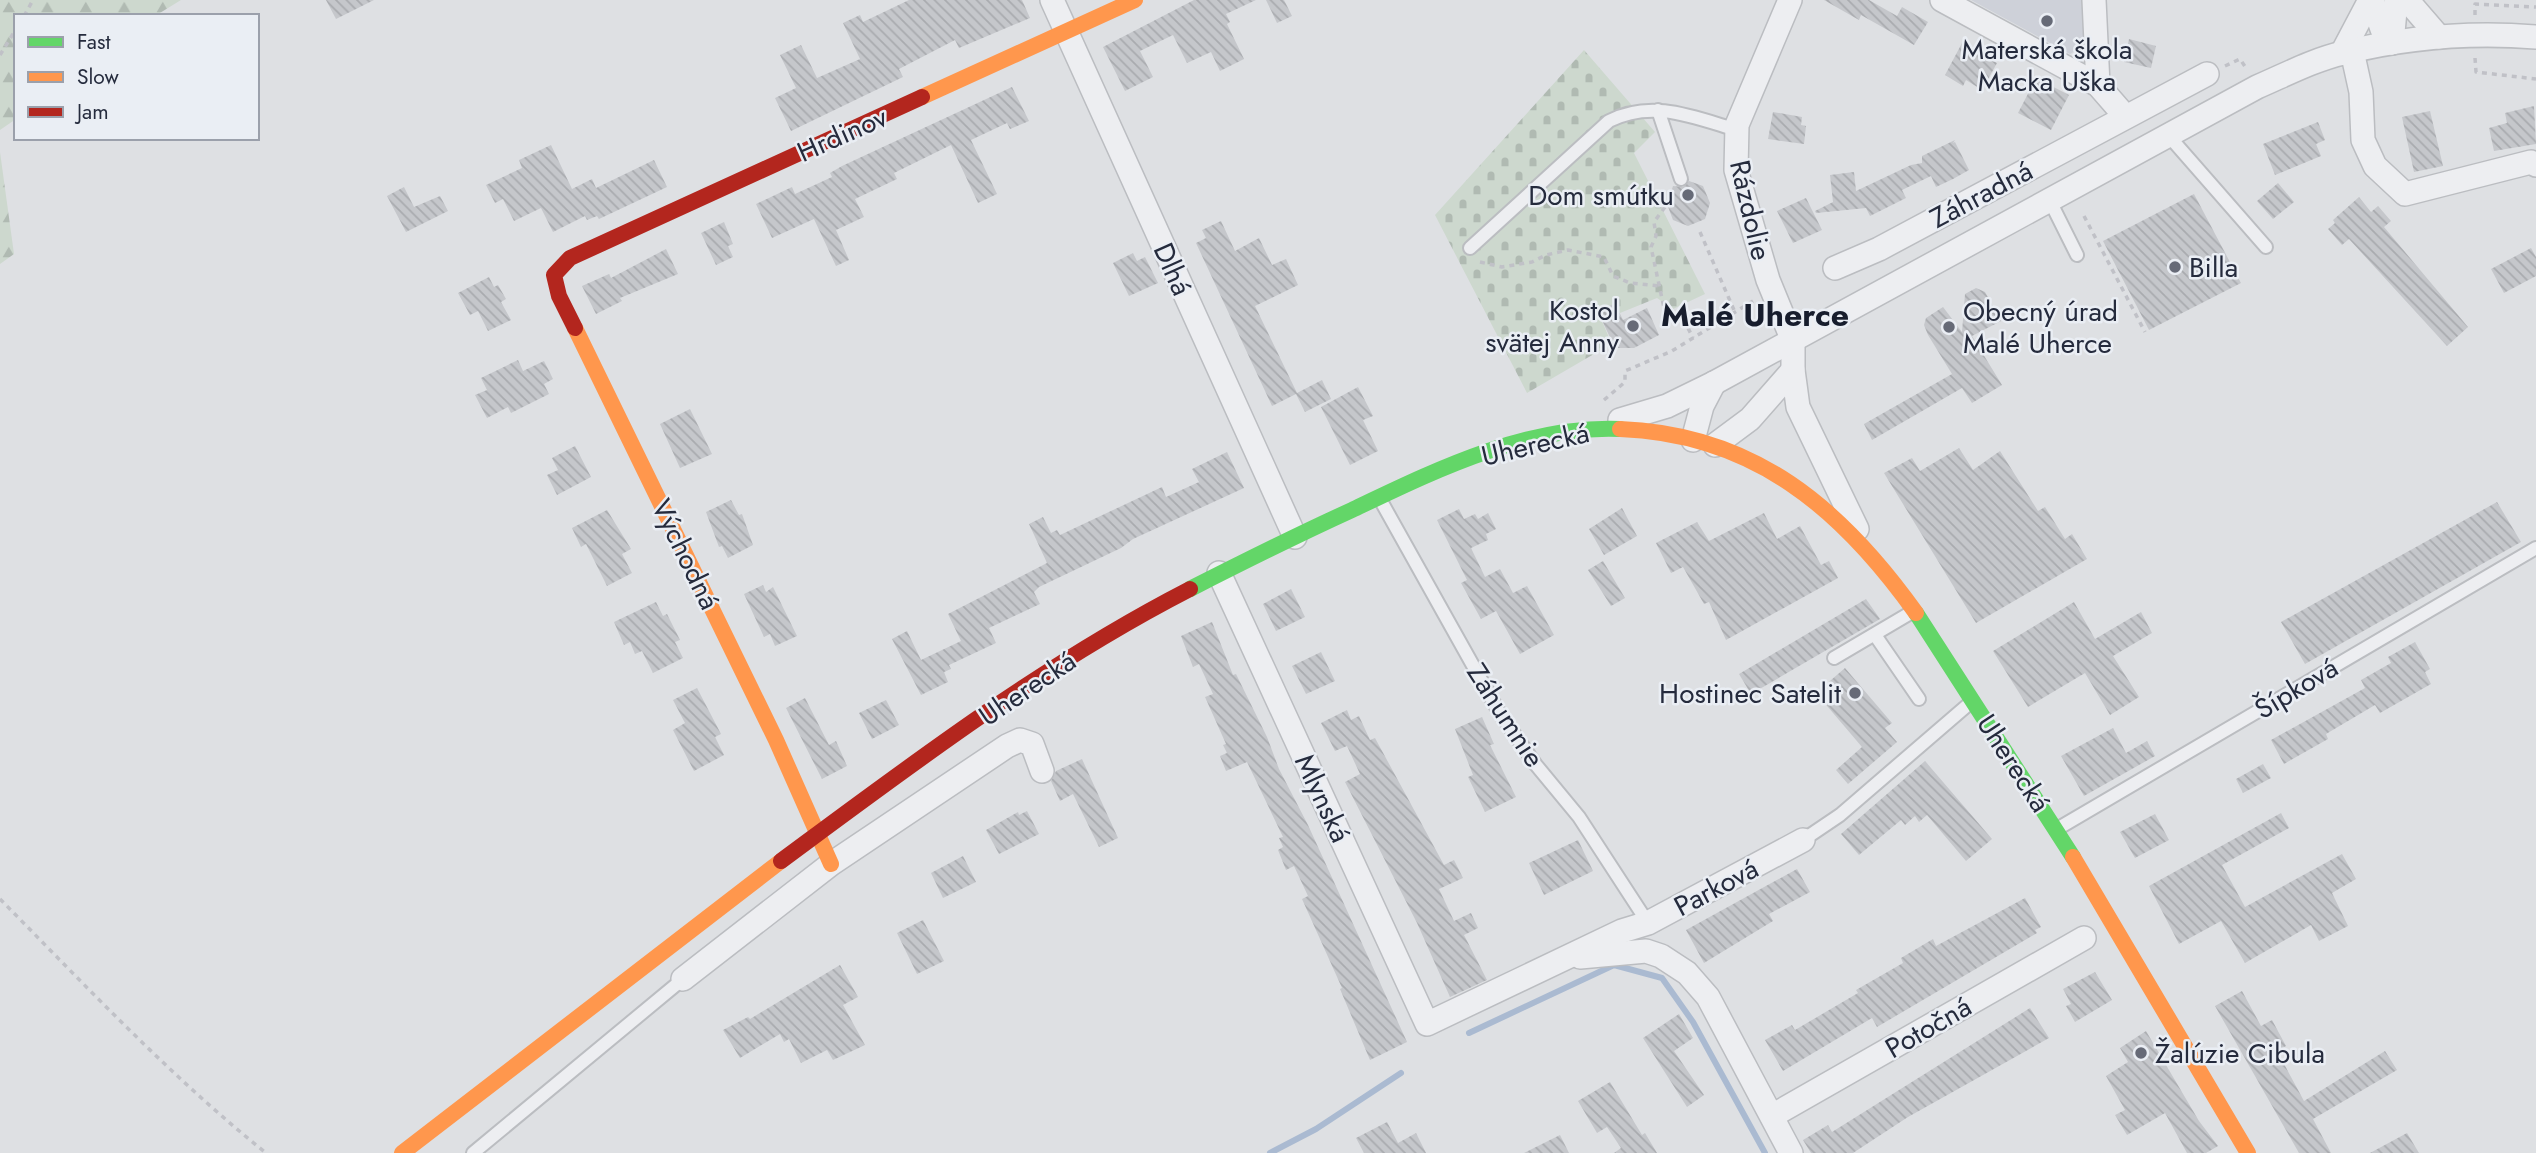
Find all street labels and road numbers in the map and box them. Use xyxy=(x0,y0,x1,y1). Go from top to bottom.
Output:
street label: Hrdinov xyxy=(791,96,894,172)
street label: Záhradná xyxy=(1923,150,2040,239)
street label: Rázdolie xyxy=(1719,156,1782,264)
street label: Dlhá xyxy=(1143,236,1202,302)
street label: Uherecká xyxy=(1477,412,1593,477)
street label: Východná xyxy=(641,492,730,616)
street label: Uherecká xyxy=(970,641,1084,736)
street label: Šípková xyxy=(2247,647,2346,730)
street label: Záhumnie xyxy=(1457,655,1554,775)
street label: Uherecká xyxy=(1967,706,2061,820)
street label: Mlynská xyxy=(1284,747,1361,849)
street label: Parková xyxy=(1667,848,1766,927)
street label: Potočná xyxy=(1878,986,1979,1069)

